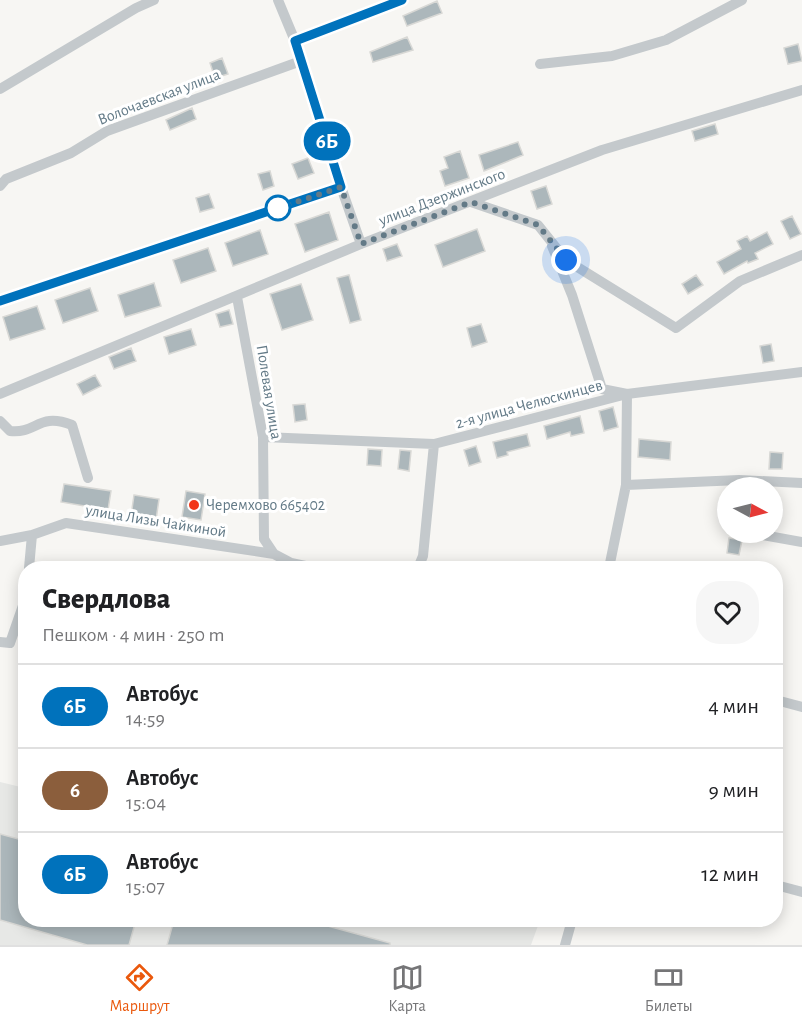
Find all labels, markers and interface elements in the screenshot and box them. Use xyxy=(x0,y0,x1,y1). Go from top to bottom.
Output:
street label: Волочаевская улица xyxy=(96,66,223,129)
line badge: 6Б xyxy=(300,122,354,160)
text: 6Б xyxy=(316,131,338,152)
street label: улица Дзержинского xyxy=(376,165,508,230)
unlabelled marker xyxy=(265,195,291,221)
your location xyxy=(551,245,581,275)
street label: Полевая улица xyxy=(253,344,284,441)
street label: 2-я улица Челюскинцев xyxy=(454,377,604,432)
north arrow xyxy=(717,477,783,543)
map controls xyxy=(717,477,783,543)
place label: Черемхово 665402 xyxy=(206,497,325,513)
marker: Черемхово 665402 xyxy=(187,498,201,512)
street label: улица Лизы Чайкиной xyxy=(83,502,227,541)
button: heart xyxy=(696,581,759,644)
text: Свердлова xyxy=(42,586,170,614)
text: Пешком · 4 мин · 250 m xyxy=(42,625,224,645)
text: Автобус xyxy=(126,683,199,705)
text: 4 мин xyxy=(708,695,759,717)
text: 6Б xyxy=(64,696,86,717)
text: 14:59 xyxy=(126,709,165,729)
text: Автобус xyxy=(126,767,199,789)
text: 9 мин xyxy=(708,779,759,801)
text: 6 xyxy=(70,780,80,801)
text: 15:04 xyxy=(126,793,166,813)
text: Автобус xyxy=(126,851,199,873)
text: 12 мин xyxy=(701,863,759,885)
text: 6Б xyxy=(64,864,86,885)
text: 15:07 xyxy=(126,877,165,897)
tab: Маршрут xyxy=(109,961,170,1016)
tab: Карта xyxy=(388,961,426,1016)
tab: Билеты xyxy=(645,961,693,1016)

